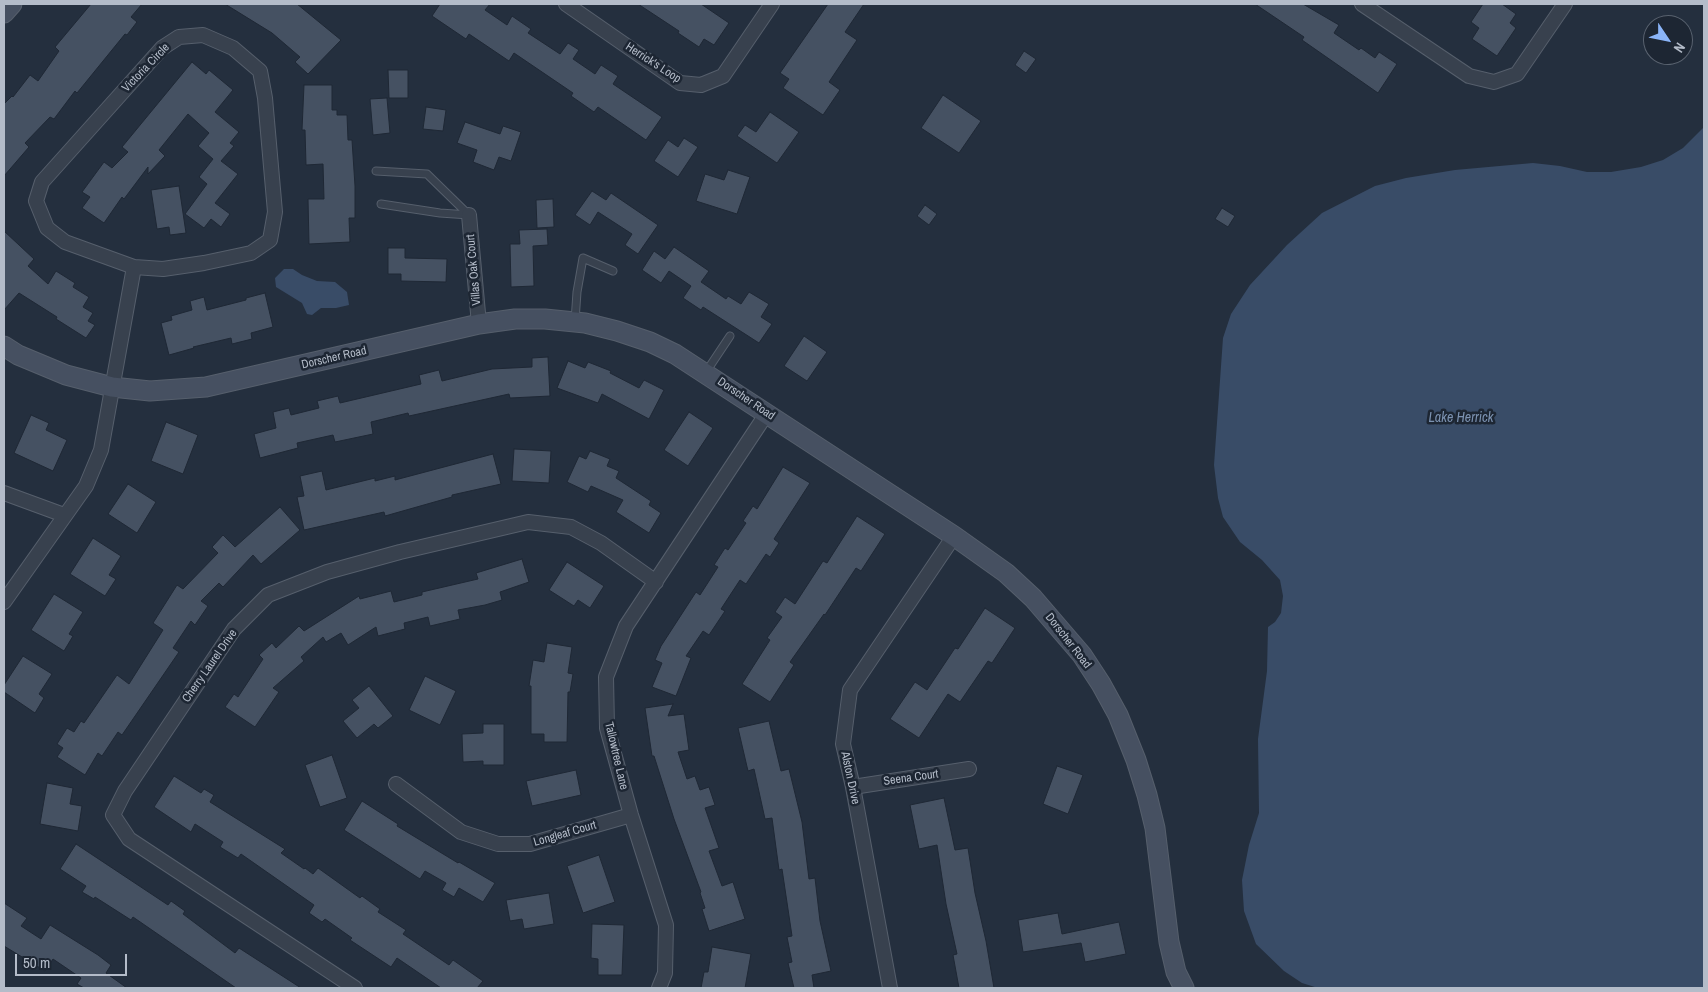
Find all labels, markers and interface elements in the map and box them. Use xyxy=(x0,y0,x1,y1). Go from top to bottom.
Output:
north arrow xyxy=(1643,15,1693,65)
text: N xyxy=(1670,39,1689,56)
street label: Herrick's Loop xyxy=(623,40,683,86)
street label: Victoria Circle xyxy=(119,41,173,95)
street label: Villas Oak Court xyxy=(464,234,484,306)
street label: Dorscher Road xyxy=(300,344,368,372)
street label: Dorscher Road xyxy=(715,375,777,423)
water label: Lake Herrick xyxy=(1428,410,1494,426)
street label: Dorscher Road xyxy=(1042,610,1094,672)
street label: Cherry Laurel Drive xyxy=(179,627,241,705)
street label: Tallowtree Lane xyxy=(601,721,631,791)
street label: Alston Drive xyxy=(837,750,863,806)
street label: Seena Court xyxy=(883,767,939,789)
street label: Longleaf Court xyxy=(532,818,598,850)
scale bar xyxy=(18,944,130,976)
text: 50 m xyxy=(23,952,50,973)

